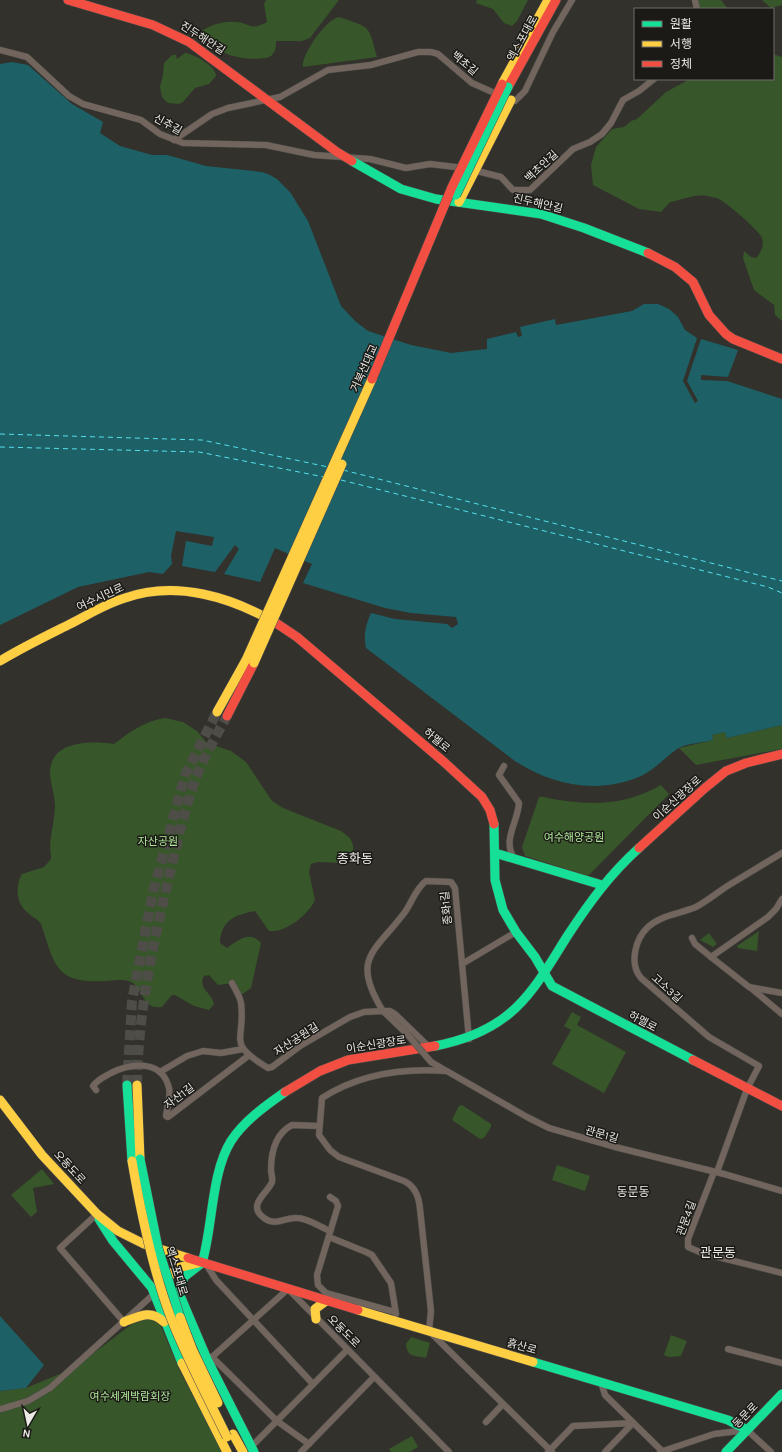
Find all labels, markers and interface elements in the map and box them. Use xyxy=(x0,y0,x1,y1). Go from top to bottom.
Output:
legend xyxy=(634,8,774,80)
street label: 엑스포대로 xyxy=(504,13,540,64)
text: 원활 xyxy=(670,17,692,31)
street label: 진두해안길 xyxy=(178,19,227,58)
text: 서행 xyxy=(670,37,692,51)
street label: 백초길 xyxy=(449,49,480,78)
text: 정체 xyxy=(670,57,692,71)
street label: 신추길 xyxy=(151,111,184,137)
street label: 백초안길 xyxy=(522,148,561,185)
street label: 진두해안길 xyxy=(512,191,564,216)
street label: 거북선대교 xyxy=(348,342,381,394)
street label: 여수시민로 xyxy=(75,581,126,614)
street label: 하멜로 xyxy=(421,726,452,755)
street label: 이순신광장로 xyxy=(650,773,704,824)
park label: 여수해양공원 xyxy=(544,831,604,844)
park label: 자산공원 xyxy=(138,835,178,848)
district label: 종화동 xyxy=(337,851,373,866)
street label: 종화1길 xyxy=(438,890,455,926)
street label: 고소3길 xyxy=(649,971,685,1006)
street label: 하멜로 xyxy=(626,1009,659,1034)
street label: 자산공원길 xyxy=(272,1020,321,1059)
street label: 이순신광장로 xyxy=(345,1033,407,1056)
street label: 자산1길 xyxy=(162,1081,197,1112)
street label: 관문1길 xyxy=(584,1124,620,1145)
street label: 오동도로 xyxy=(51,1148,88,1187)
district label: 동문동 xyxy=(616,1185,650,1199)
street label: 관문4길 xyxy=(674,1199,699,1238)
street label: 엑스포대로 xyxy=(163,1245,190,1297)
district label: 관문동 xyxy=(700,1245,736,1260)
street label: 오동도로 xyxy=(325,1312,363,1350)
street label: 흙산로 xyxy=(505,1336,538,1357)
park label: 여수세계박람회장 xyxy=(90,1390,170,1403)
street label: 동문로 xyxy=(730,1400,761,1431)
north arrow xyxy=(8,1404,48,1444)
text: N xyxy=(22,1426,31,1440)

